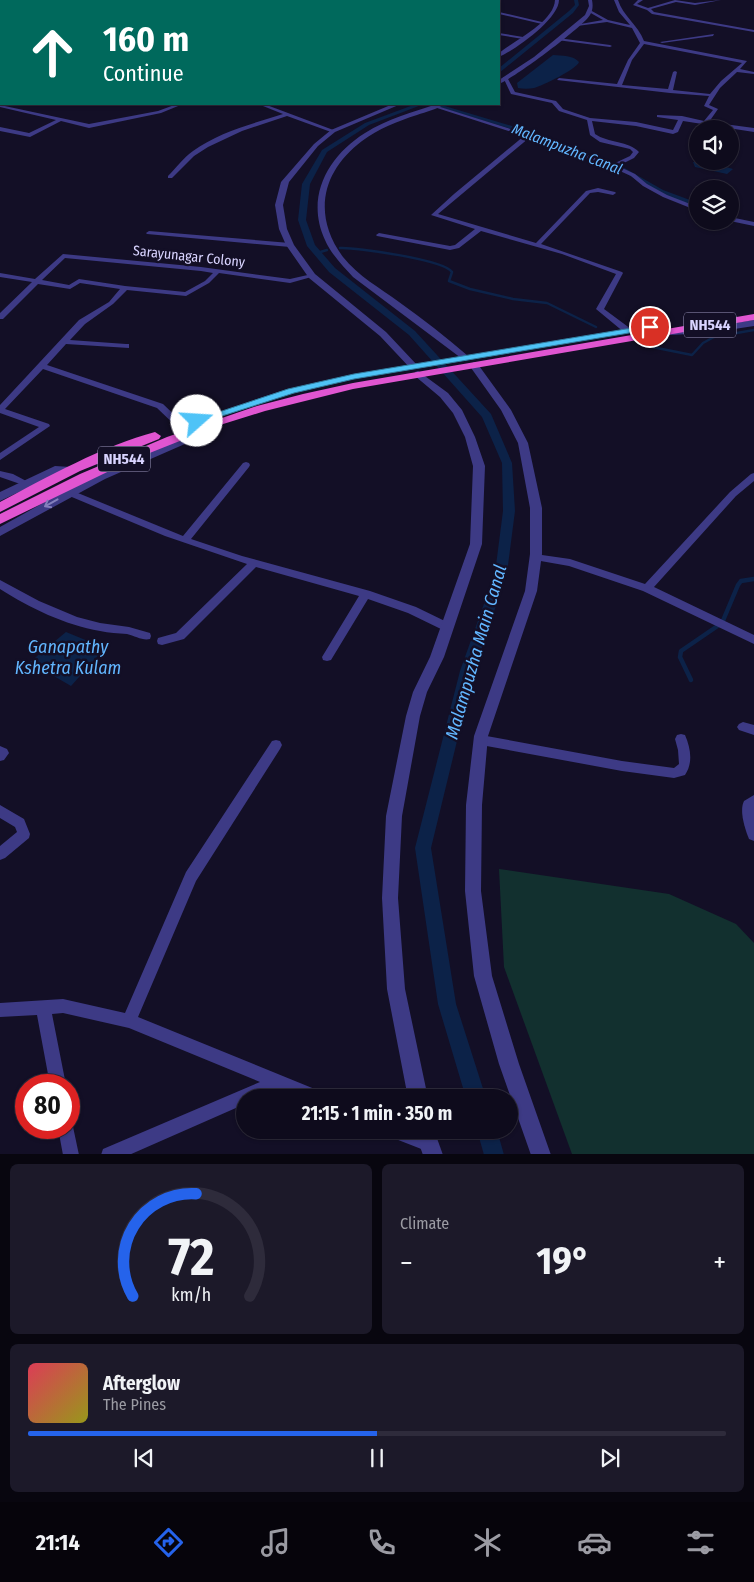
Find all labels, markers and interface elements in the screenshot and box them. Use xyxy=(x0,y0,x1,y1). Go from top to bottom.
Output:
text: 160 m xyxy=(103,18,189,60)
icon: ahead xyxy=(20,20,85,85)
text: Continue xyxy=(103,60,184,87)
water label: Malampuzha Canal xyxy=(509,120,625,178)
map controls xyxy=(689,120,739,230)
button: sound xyxy=(689,120,739,170)
button: layers xyxy=(689,180,739,230)
street label: Sarayunagar Colony xyxy=(132,242,247,271)
pin xyxy=(629,306,671,348)
road number: NH544 xyxy=(684,312,736,338)
icon: arrive xyxy=(636,313,664,341)
position arrow xyxy=(170,394,222,446)
road number: NH544 xyxy=(98,446,150,472)
one-way arrow xyxy=(44,499,59,508)
water label: Malampuzha Main Canal xyxy=(441,562,511,742)
water label: Ganapathy Kshetra Kulam xyxy=(15,636,121,679)
speed limit sign: 80 xyxy=(15,1074,80,1139)
text: 21:15 · 1 min · 350 m xyxy=(302,1102,452,1125)
text: Climate xyxy=(400,1214,449,1233)
text: 72 xyxy=(168,1226,214,1289)
text: 19° xyxy=(536,1238,590,1284)
text: − xyxy=(400,1246,413,1279)
text: + xyxy=(713,1246,726,1279)
text: km/h xyxy=(171,1284,211,1306)
text: Afterglow xyxy=(103,1372,180,1395)
text: The Pines xyxy=(103,1395,166,1414)
icon: previous xyxy=(130,1444,158,1472)
icon: pause xyxy=(363,1444,391,1472)
icon: next xyxy=(596,1444,624,1472)
icon: directions xyxy=(151,1525,186,1560)
icon: music xyxy=(258,1525,293,1560)
icon: phone xyxy=(364,1525,399,1560)
icon: climate xyxy=(470,1525,505,1560)
icon: car xyxy=(577,1525,612,1560)
icon: filters xyxy=(683,1525,718,1560)
text: 21:14 xyxy=(36,1529,80,1556)

